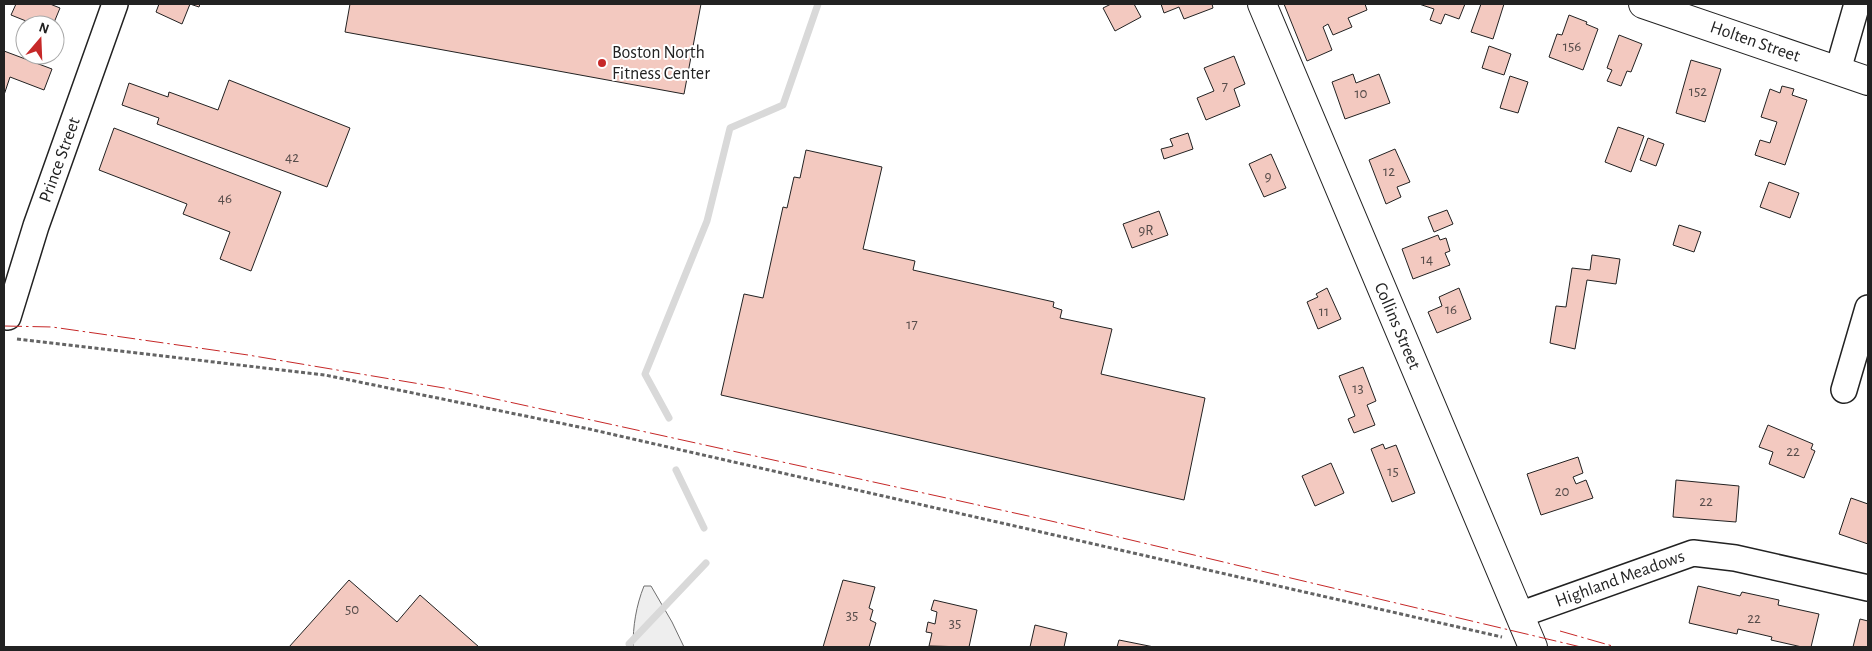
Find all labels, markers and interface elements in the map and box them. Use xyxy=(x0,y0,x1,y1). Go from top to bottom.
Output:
north arrow xyxy=(15,15,65,65)
street label: Holten Street xyxy=(1708,18,1802,66)
text: N xyxy=(37,20,51,37)
house number: 156 xyxy=(1563,39,1581,54)
place label: Boston North Fitness Center xyxy=(612,44,710,83)
marker: Boston North Fitness Center xyxy=(596,57,608,69)
house number: 7 xyxy=(1222,79,1228,94)
house number: 152 xyxy=(1689,84,1707,99)
house number: 10 xyxy=(1354,86,1368,101)
street label: Prince Street xyxy=(36,115,84,205)
house number: 42 xyxy=(285,150,299,165)
house number: 12 xyxy=(1383,164,1395,179)
house number: 9 xyxy=(1264,169,1272,184)
house number: 46 xyxy=(218,191,232,206)
house number: 9R xyxy=(1138,223,1154,238)
house number: 14 xyxy=(1421,252,1433,267)
street label: Collins Street xyxy=(1371,280,1423,372)
house number: 16 xyxy=(1445,302,1457,317)
house number: 11 xyxy=(1319,304,1329,319)
house number: 17 xyxy=(906,317,918,332)
house number: 13 xyxy=(1352,381,1364,396)
house number: 22 xyxy=(1786,444,1800,459)
house number: 15 xyxy=(1387,464,1399,479)
house number: 20 xyxy=(1555,484,1569,499)
house number: 22 xyxy=(1699,494,1713,509)
street label: Highland Meadows xyxy=(1553,547,1687,611)
house number: 50 xyxy=(345,602,359,617)
house number: 35 xyxy=(846,608,858,623)
house number: 22 xyxy=(1747,611,1761,626)
house number: 35 xyxy=(949,616,961,631)

